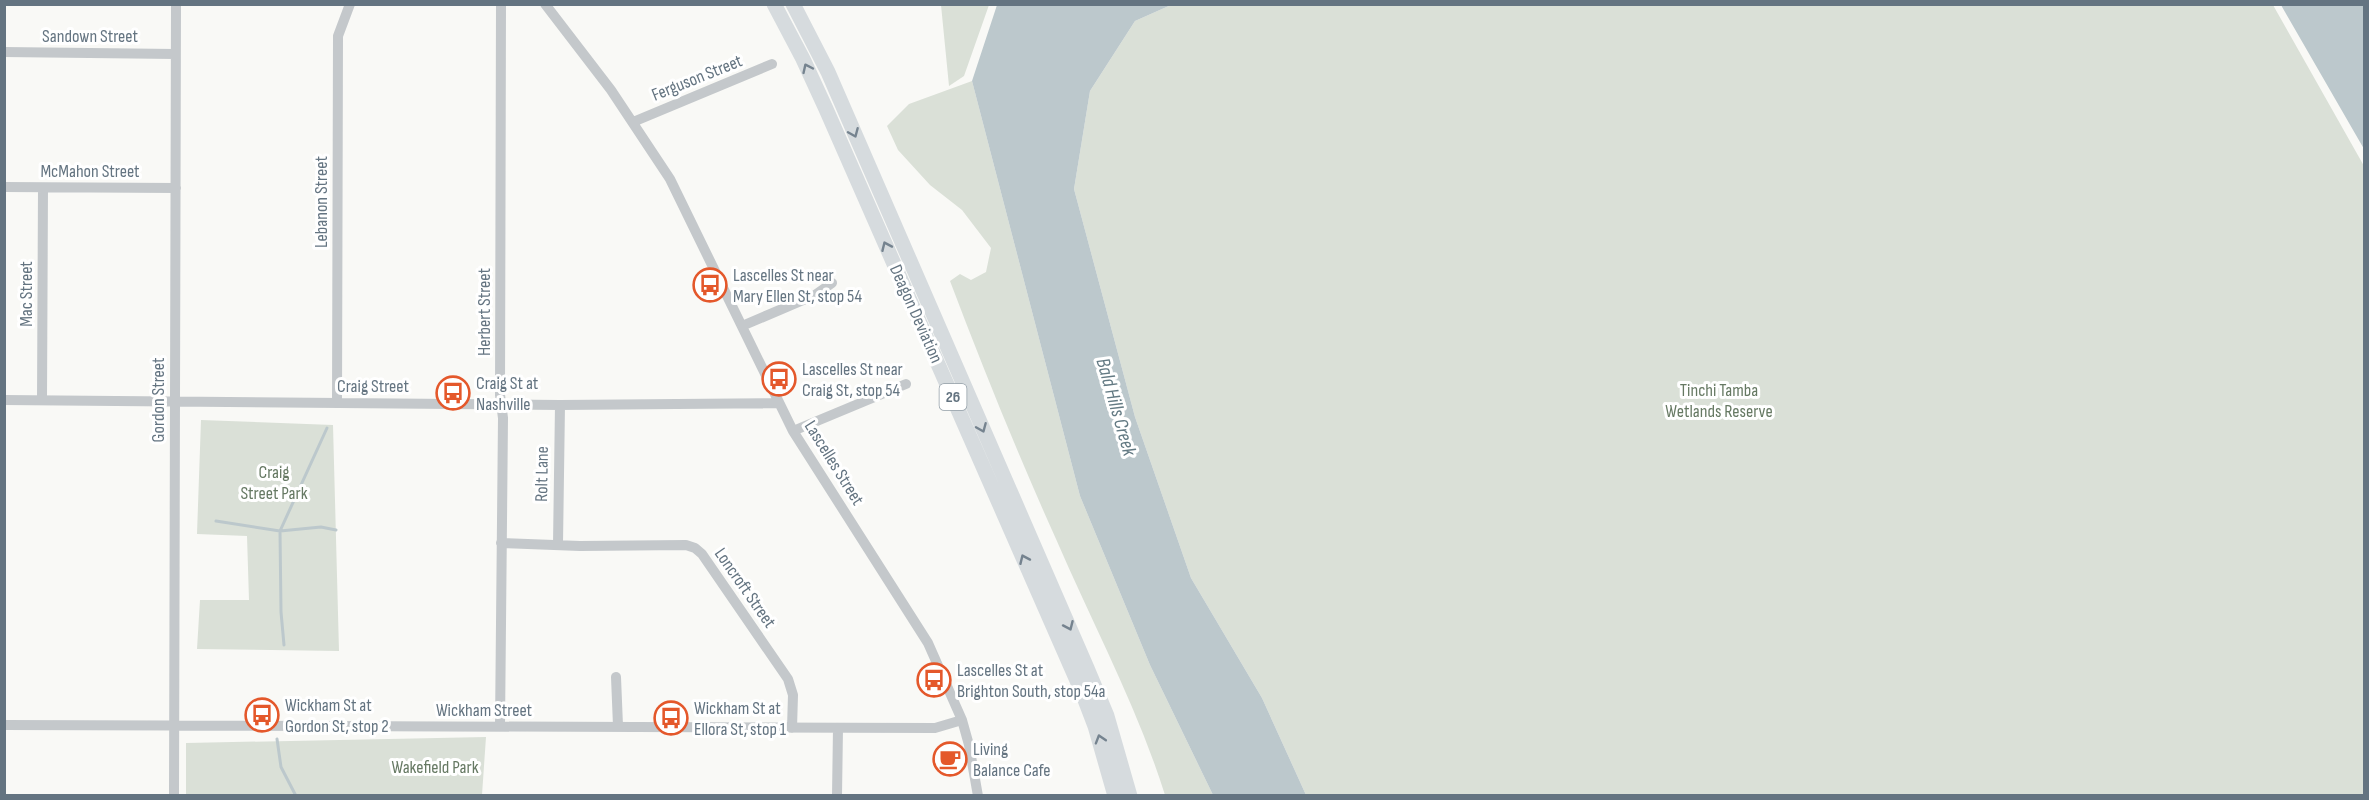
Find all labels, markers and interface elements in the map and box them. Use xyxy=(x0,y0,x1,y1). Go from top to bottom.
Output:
street label: Sandown Street xyxy=(42,26,138,47)
street label: Ferguson Street xyxy=(649,50,746,106)
one-way arrow xyxy=(803,64,815,75)
one-way arrow xyxy=(847,127,859,138)
street label: Lebanon Street xyxy=(311,156,332,248)
street label: McMahon Street xyxy=(40,161,140,182)
one-way arrow xyxy=(882,242,894,253)
street label: Mac Street xyxy=(16,261,37,327)
street label: Deagon Deviation xyxy=(885,262,947,366)
place label: Lascelles St near Mary Ellen St, stop 54 xyxy=(733,265,862,307)
bus stop icon: Lascelles St near Mary Ellen St, stop 54 xyxy=(692,267,728,303)
street label: Herbert Street xyxy=(474,268,495,356)
water label: Bald Hills Creek xyxy=(1091,355,1142,459)
street label: Gordon Street xyxy=(148,357,169,442)
place label: Lascelles St near Craig St, stop 54 xyxy=(802,359,903,401)
bus stop icon: Lascelles St near Craig St, stop 54 xyxy=(761,361,797,397)
place label: Craig St at Nashville xyxy=(476,373,539,415)
bus stop icon: Craig St at Nashville xyxy=(435,375,471,411)
street label: Craig Street xyxy=(337,376,409,397)
park label: Tinchi Tamba Wetlands Reserve xyxy=(1665,380,1773,422)
road number: 26 xyxy=(940,384,966,410)
street label: Lascelles Street xyxy=(800,417,869,510)
one-way arrow xyxy=(974,421,986,432)
street label: Rolt Lane xyxy=(531,446,553,502)
park label: Craig Street Park xyxy=(240,462,308,504)
street label: Loncroft Street xyxy=(710,544,780,632)
one-way arrow xyxy=(1019,555,1031,566)
one-way arrow xyxy=(1061,619,1073,630)
place label: Lascelles St at Brighton South, stop 54a xyxy=(957,660,1105,702)
bus stop icon: Lascelles St at Brighton South, stop 54a xyxy=(916,662,952,698)
place label: Wickham St at Gordon St, stop 2 xyxy=(285,695,389,737)
bus stop icon: Wickham St at Gordon St, stop 2 xyxy=(244,697,280,733)
place label: Wickham St at Ellora St, stop 1 xyxy=(694,698,787,740)
street label: Wickham Street xyxy=(436,700,533,721)
bus stop icon: Wickham St at Ellora St, stop 1 xyxy=(653,700,689,736)
one-way arrow xyxy=(1094,734,1107,745)
place label: Living Balance Cafe xyxy=(973,739,1051,781)
cafe icon: Living Balance Cafe xyxy=(932,741,968,777)
park label: Wakefield Park xyxy=(391,757,479,778)

